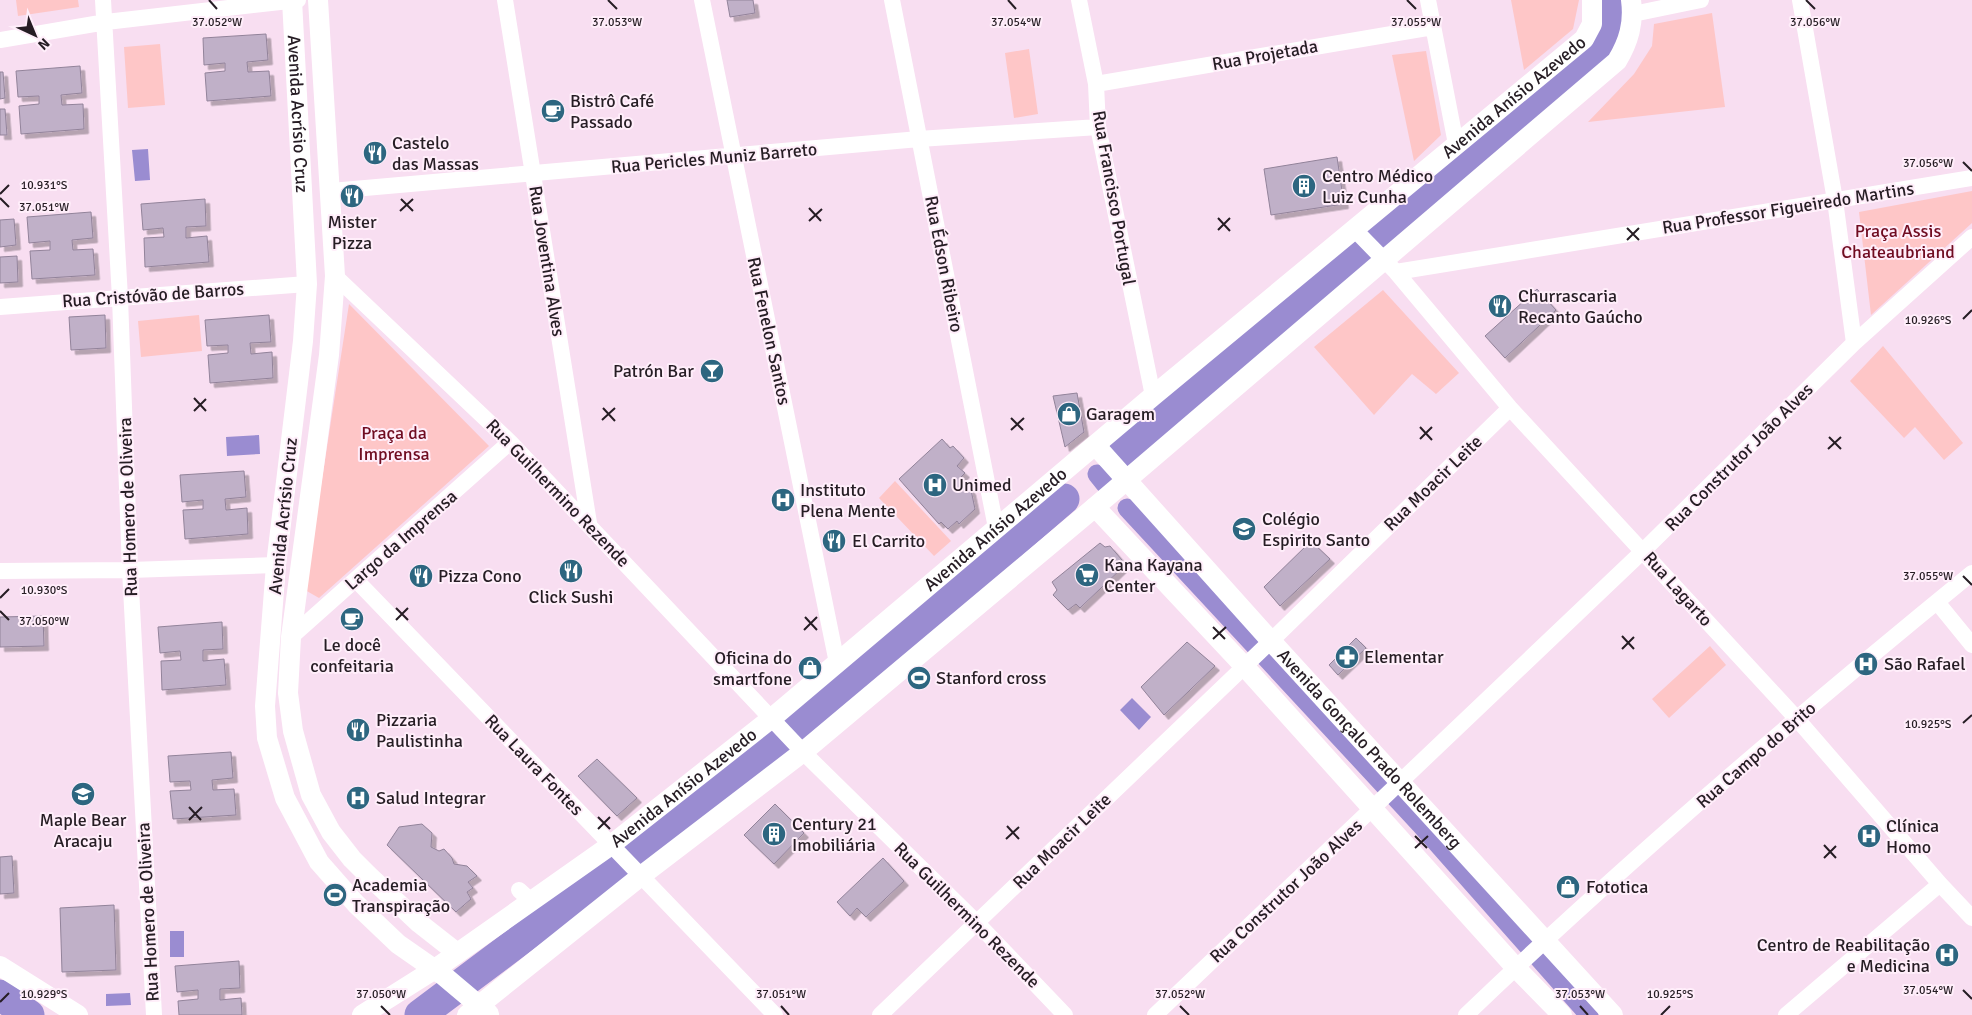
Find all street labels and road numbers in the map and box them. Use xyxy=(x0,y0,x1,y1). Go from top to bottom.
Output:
street label: Avenida Anísio Azevedo xyxy=(1437,31,1590,163)
street label: Avenida Acrísio Cruz xyxy=(283,34,313,193)
street label: Rua Projetada xyxy=(1210,35,1320,75)
street label: Rua Francisco Portugal xyxy=(1088,109,1140,287)
street label: Rua Pericles Muniz Barreto xyxy=(610,138,818,178)
street label: Rua Professor Figueiredo Martins xyxy=(1661,177,1916,239)
street label: Rua Joventina Alves xyxy=(524,184,570,338)
street label: Rua Édson Ribeiro xyxy=(920,194,968,334)
street label: Rua Fenelon Santos xyxy=(743,255,795,407)
street label: Rua Cristóvão de Barros xyxy=(61,278,245,312)
street label: Rua Construtor João Alves xyxy=(1660,378,1818,536)
street label: Rua Guilhermino Rezende xyxy=(482,414,634,572)
street label: Rua Homero de Oliveira xyxy=(114,417,142,597)
street label: Rua Moacir Leite xyxy=(1379,431,1487,535)
street label: Avenida Acrísio Cruz xyxy=(264,436,302,596)
street label: Avenida Anísio Azevedo xyxy=(919,463,1071,596)
street label: Largo da Imprensa xyxy=(340,485,462,595)
street label: Rua Lagarto xyxy=(1639,547,1717,631)
street label: Avenida Gonçalo Prado Rolemberg xyxy=(1273,644,1466,853)
street label: Rua Campo do Brito xyxy=(1692,697,1820,813)
street label: Rua Laura Fontes xyxy=(480,710,588,820)
street label: Avenida Anísio Azevedo xyxy=(606,723,761,852)
street label: Rua Moacir Leite xyxy=(1008,789,1116,893)
street label: Rua Construtor João Alves xyxy=(1205,814,1367,967)
street label: Rua Homero de Oliveira xyxy=(132,822,164,1002)
street label: Rua Guilhermino Rezende xyxy=(889,837,1045,993)

